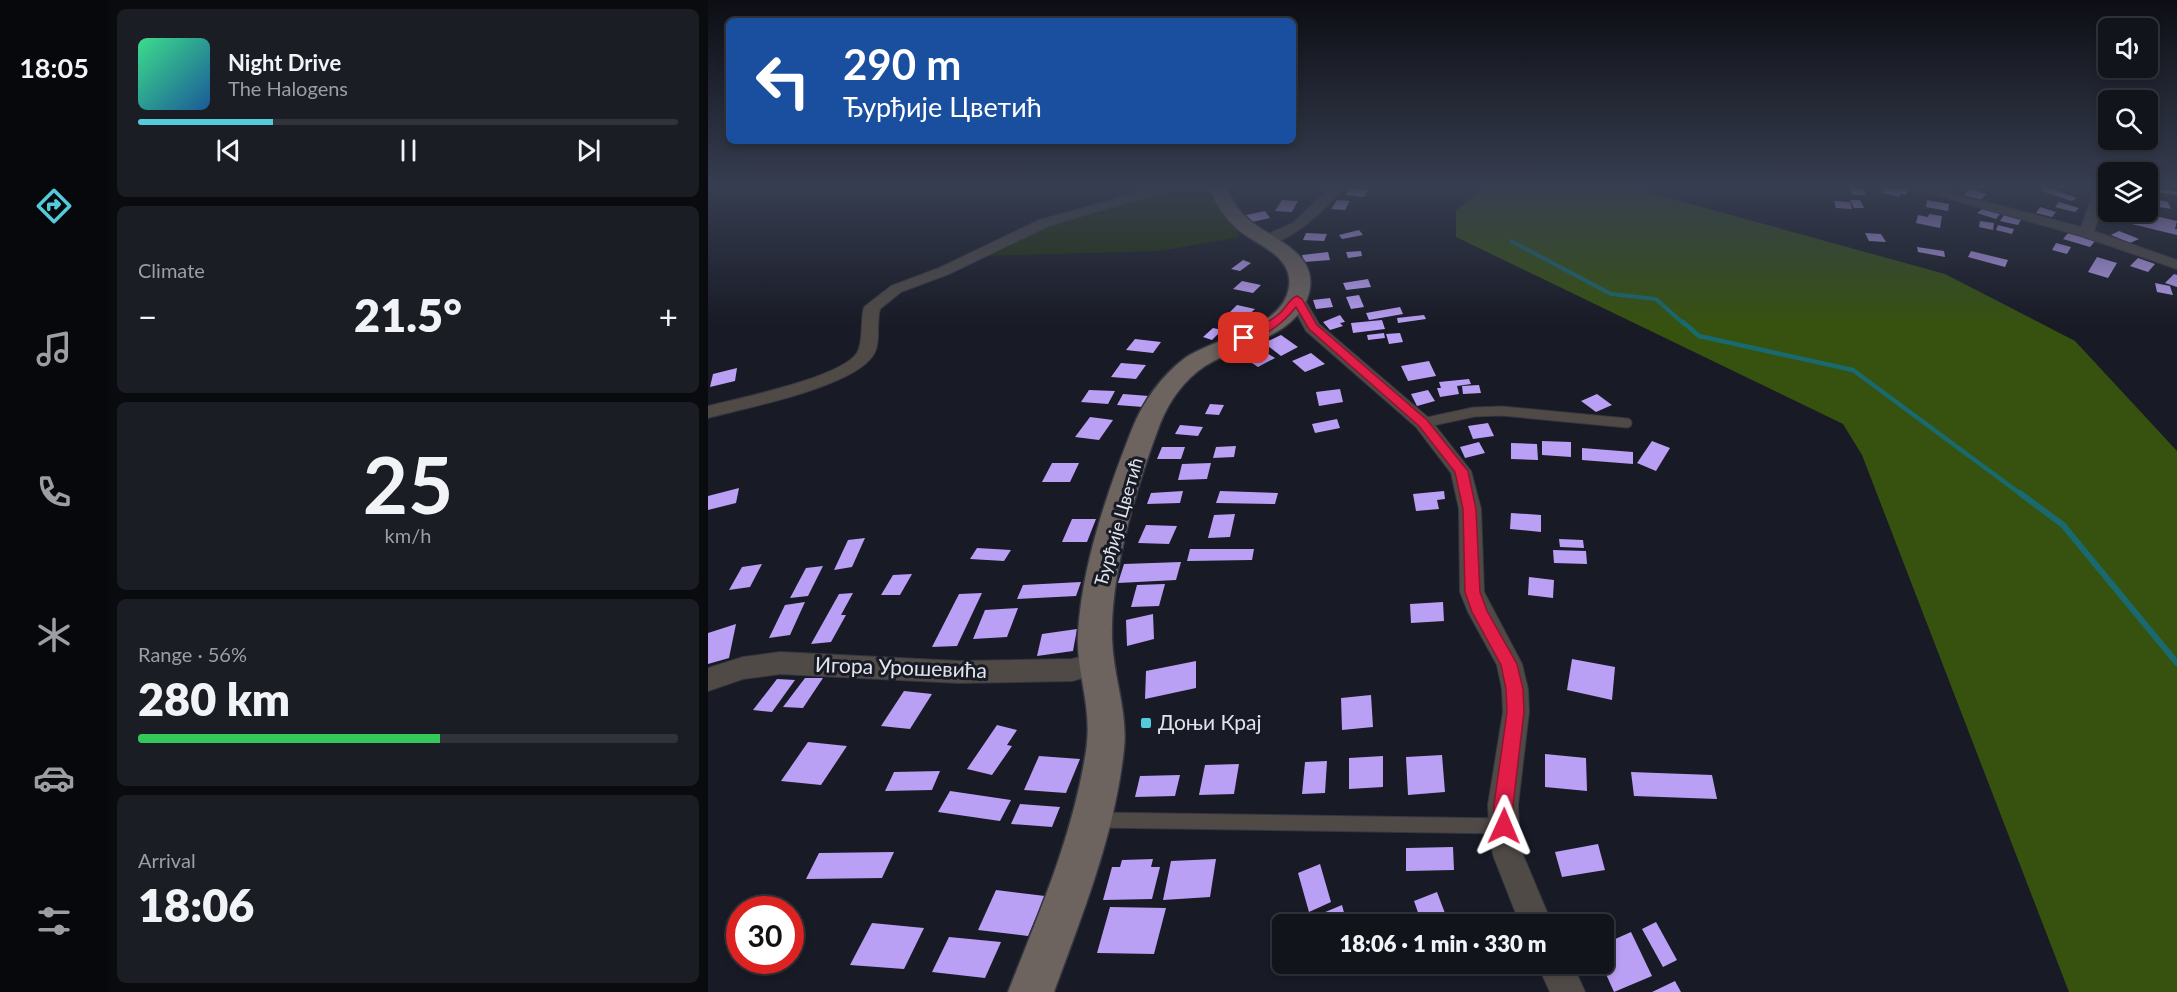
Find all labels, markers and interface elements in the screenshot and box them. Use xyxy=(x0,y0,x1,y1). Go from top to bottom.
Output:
map controls xyxy=(2098,18,2158,222)
button: sound xyxy=(2098,18,2158,78)
text: 290 m xyxy=(843,39,961,89)
icon: left xyxy=(744,42,822,120)
text: Night Drive xyxy=(228,49,341,76)
text: 18:05 xyxy=(19,51,89,84)
text: The Halogens xyxy=(228,76,348,100)
text: Ђурђије Цветић xyxy=(843,90,1042,123)
button: search xyxy=(2098,90,2158,150)
icon: previous xyxy=(212,134,245,167)
icon: pause xyxy=(392,134,425,167)
icon: next xyxy=(572,134,605,167)
button: layers xyxy=(2098,162,2158,222)
icon: directions xyxy=(33,185,75,227)
text: Climate xyxy=(138,258,205,282)
text: 21.5° xyxy=(354,288,462,342)
text: − xyxy=(138,296,157,336)
text: + xyxy=(659,296,678,336)
pin xyxy=(1218,312,1269,363)
icon: arrive xyxy=(1227,321,1260,354)
icon: music xyxy=(33,328,75,370)
text: 25 xyxy=(363,437,453,531)
street label: Ђурђије Цветић xyxy=(1089,455,1147,588)
icon: phone xyxy=(33,471,75,513)
text: km/h xyxy=(385,523,431,547)
icon: climate xyxy=(33,614,75,656)
text: Range · 56% xyxy=(138,642,247,666)
street label: Игора Урошевића xyxy=(815,651,987,682)
text: 280 km xyxy=(138,672,290,726)
place label: Доњи Крај xyxy=(1158,709,1262,734)
marker: Доњи Крај xyxy=(1139,716,1153,730)
icon: car xyxy=(33,757,75,799)
position arrow xyxy=(1472,794,1536,858)
text: Arrival xyxy=(138,848,196,872)
text: 18:06 xyxy=(138,878,254,932)
speed limit sign: 30 xyxy=(726,896,804,974)
icon: filters xyxy=(33,900,75,942)
text: 18:06 · 1 min · 330 m xyxy=(1340,930,1546,957)

